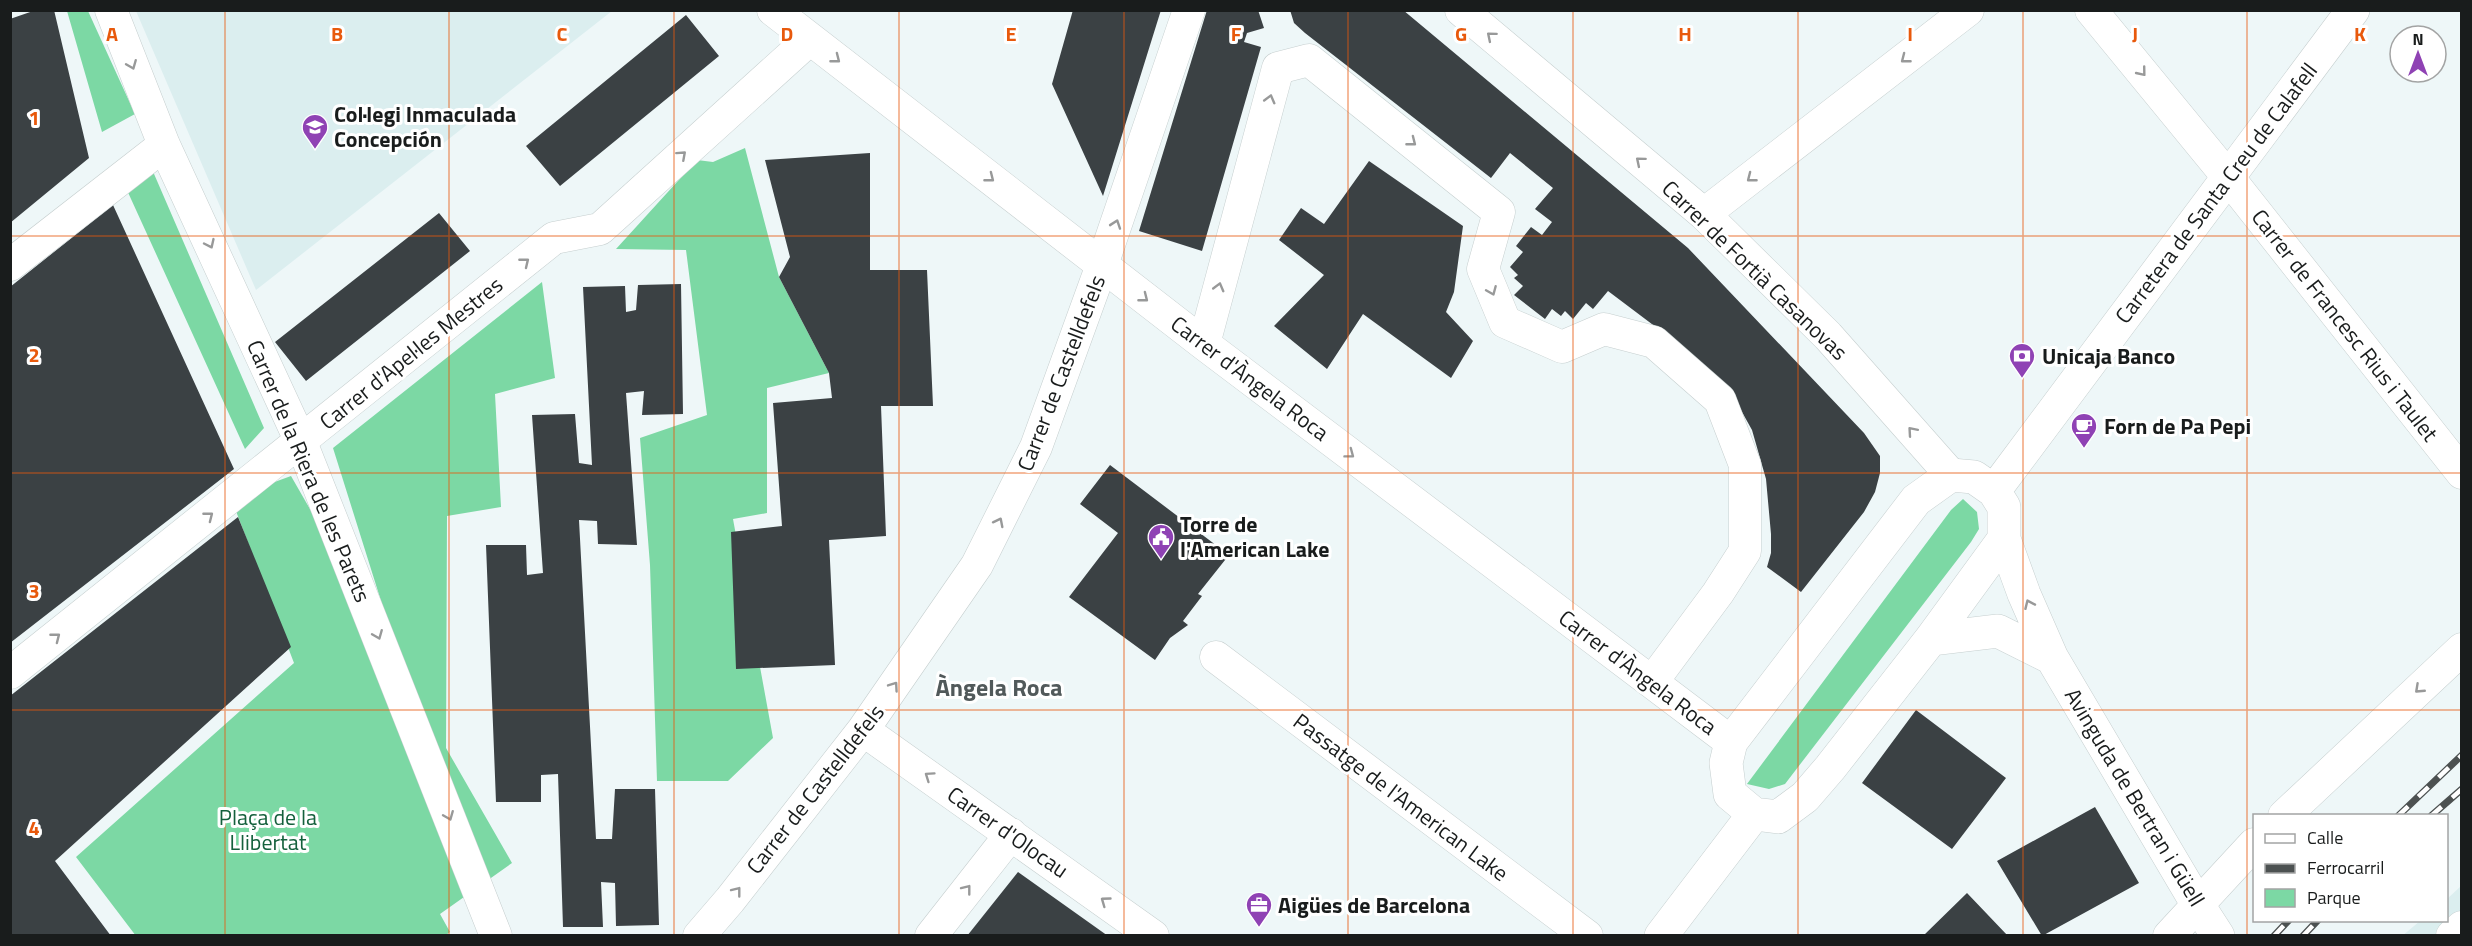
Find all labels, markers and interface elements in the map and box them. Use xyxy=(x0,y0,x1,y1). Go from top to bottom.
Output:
text: A xyxy=(106,18,118,49)
text: B xyxy=(331,18,343,49)
text: C xyxy=(557,18,568,49)
text: D xyxy=(781,18,793,49)
text: E xyxy=(1005,18,1017,49)
text: F xyxy=(1231,18,1242,49)
text: G xyxy=(1455,18,1467,49)
text: H xyxy=(1678,18,1692,49)
text: I xyxy=(1907,18,1913,49)
text: J xyxy=(2132,18,2138,49)
text: K xyxy=(2354,18,2366,49)
north arrow xyxy=(2388,24,2448,84)
text: N xyxy=(2412,27,2424,51)
one-way arrow xyxy=(1487,32,1498,43)
one-way arrow xyxy=(829,52,840,63)
one-way arrow xyxy=(1901,52,1912,63)
street label: Carretera de Santa Creu de Calafell xyxy=(2106,55,2326,331)
one-way arrow xyxy=(125,59,137,70)
one-way arrow xyxy=(2134,65,2145,76)
one-way arrow xyxy=(1262,94,1275,104)
place label: Col·legi Inmaculada Concepción xyxy=(334,97,516,156)
text: 1 xyxy=(28,102,40,133)
school or university icon: Col·legi Inmaculada Concepción xyxy=(300,112,330,150)
one-way arrow xyxy=(1405,134,1416,145)
one-way arrow xyxy=(675,151,686,162)
one-way arrow xyxy=(1636,157,1647,168)
one-way arrow xyxy=(983,171,994,182)
one-way arrow xyxy=(1746,171,1757,182)
street label: Carrer de Fortià Casanovas xyxy=(1654,172,1856,368)
street label: Carrer de Francesc Rius i Taulet xyxy=(2243,201,2447,449)
one-way arrow xyxy=(1109,219,1122,230)
one-way arrow xyxy=(202,237,214,248)
one-way arrow xyxy=(518,259,529,270)
street label: Carrer d'Apel·les Mestres xyxy=(312,268,510,438)
street label: Carrer de Castelldefels xyxy=(1008,270,1114,476)
one-way arrow xyxy=(1212,282,1224,293)
one-way arrow xyxy=(1485,284,1497,295)
one-way arrow xyxy=(1138,290,1149,301)
street label: Carrer d'Àngela Roca xyxy=(1164,307,1336,449)
street label: Carrer de la Riera de les Parets xyxy=(238,334,380,608)
text: 2 xyxy=(28,339,40,370)
place label: Unicaja Banco xyxy=(2042,339,2175,373)
bank icon: Unicaja Banco xyxy=(2007,341,2037,379)
place label: Forn de Pa Pepi xyxy=(2104,409,2251,443)
cafe icon: Forn de Pa Pepi xyxy=(2069,411,2099,449)
one-way arrow xyxy=(1908,427,1919,438)
one-way arrow xyxy=(1343,446,1354,457)
place label: Torre de l'American Lake xyxy=(1180,507,1329,566)
one-way arrow xyxy=(202,512,213,523)
one-way arrow xyxy=(991,518,1003,529)
public building icon: Torre de l'American Lake xyxy=(1146,522,1176,560)
text: 3 xyxy=(28,575,40,606)
one-way arrow xyxy=(2024,600,2036,611)
street label: Carrer d'Àngela Roca xyxy=(1552,601,1724,743)
one-way arrow xyxy=(370,629,383,640)
one-way arrow xyxy=(50,633,61,644)
district label: Àngela Roca xyxy=(935,669,1063,705)
street label: Avinguda de Bertran i Güell xyxy=(2056,681,2214,913)
one-way arrow xyxy=(887,682,898,693)
one-way arrow xyxy=(2415,682,2426,693)
street label: Carrer de Castelldefels xyxy=(738,697,892,881)
street label: Passatge de l'American Lake xyxy=(1286,705,1516,889)
one-way arrow xyxy=(925,772,936,783)
street label: Carrer d'Olocau xyxy=(940,778,1076,886)
park label: Plaça de la Llibertat xyxy=(219,800,317,859)
one-way arrow xyxy=(442,810,454,821)
text: 4 xyxy=(28,812,40,843)
legend xyxy=(2253,814,2448,922)
text: Calle xyxy=(2307,824,2343,851)
text: Ferrocarril xyxy=(2307,854,2384,881)
text: Parque xyxy=(2307,884,2361,911)
one-way arrow xyxy=(960,885,971,896)
one-way arrow xyxy=(730,887,741,898)
place label: Aigües de Barcelona xyxy=(1278,888,1470,922)
office icon: Aigües de Barcelona xyxy=(1244,890,1274,928)
one-way arrow xyxy=(1101,898,1112,909)

